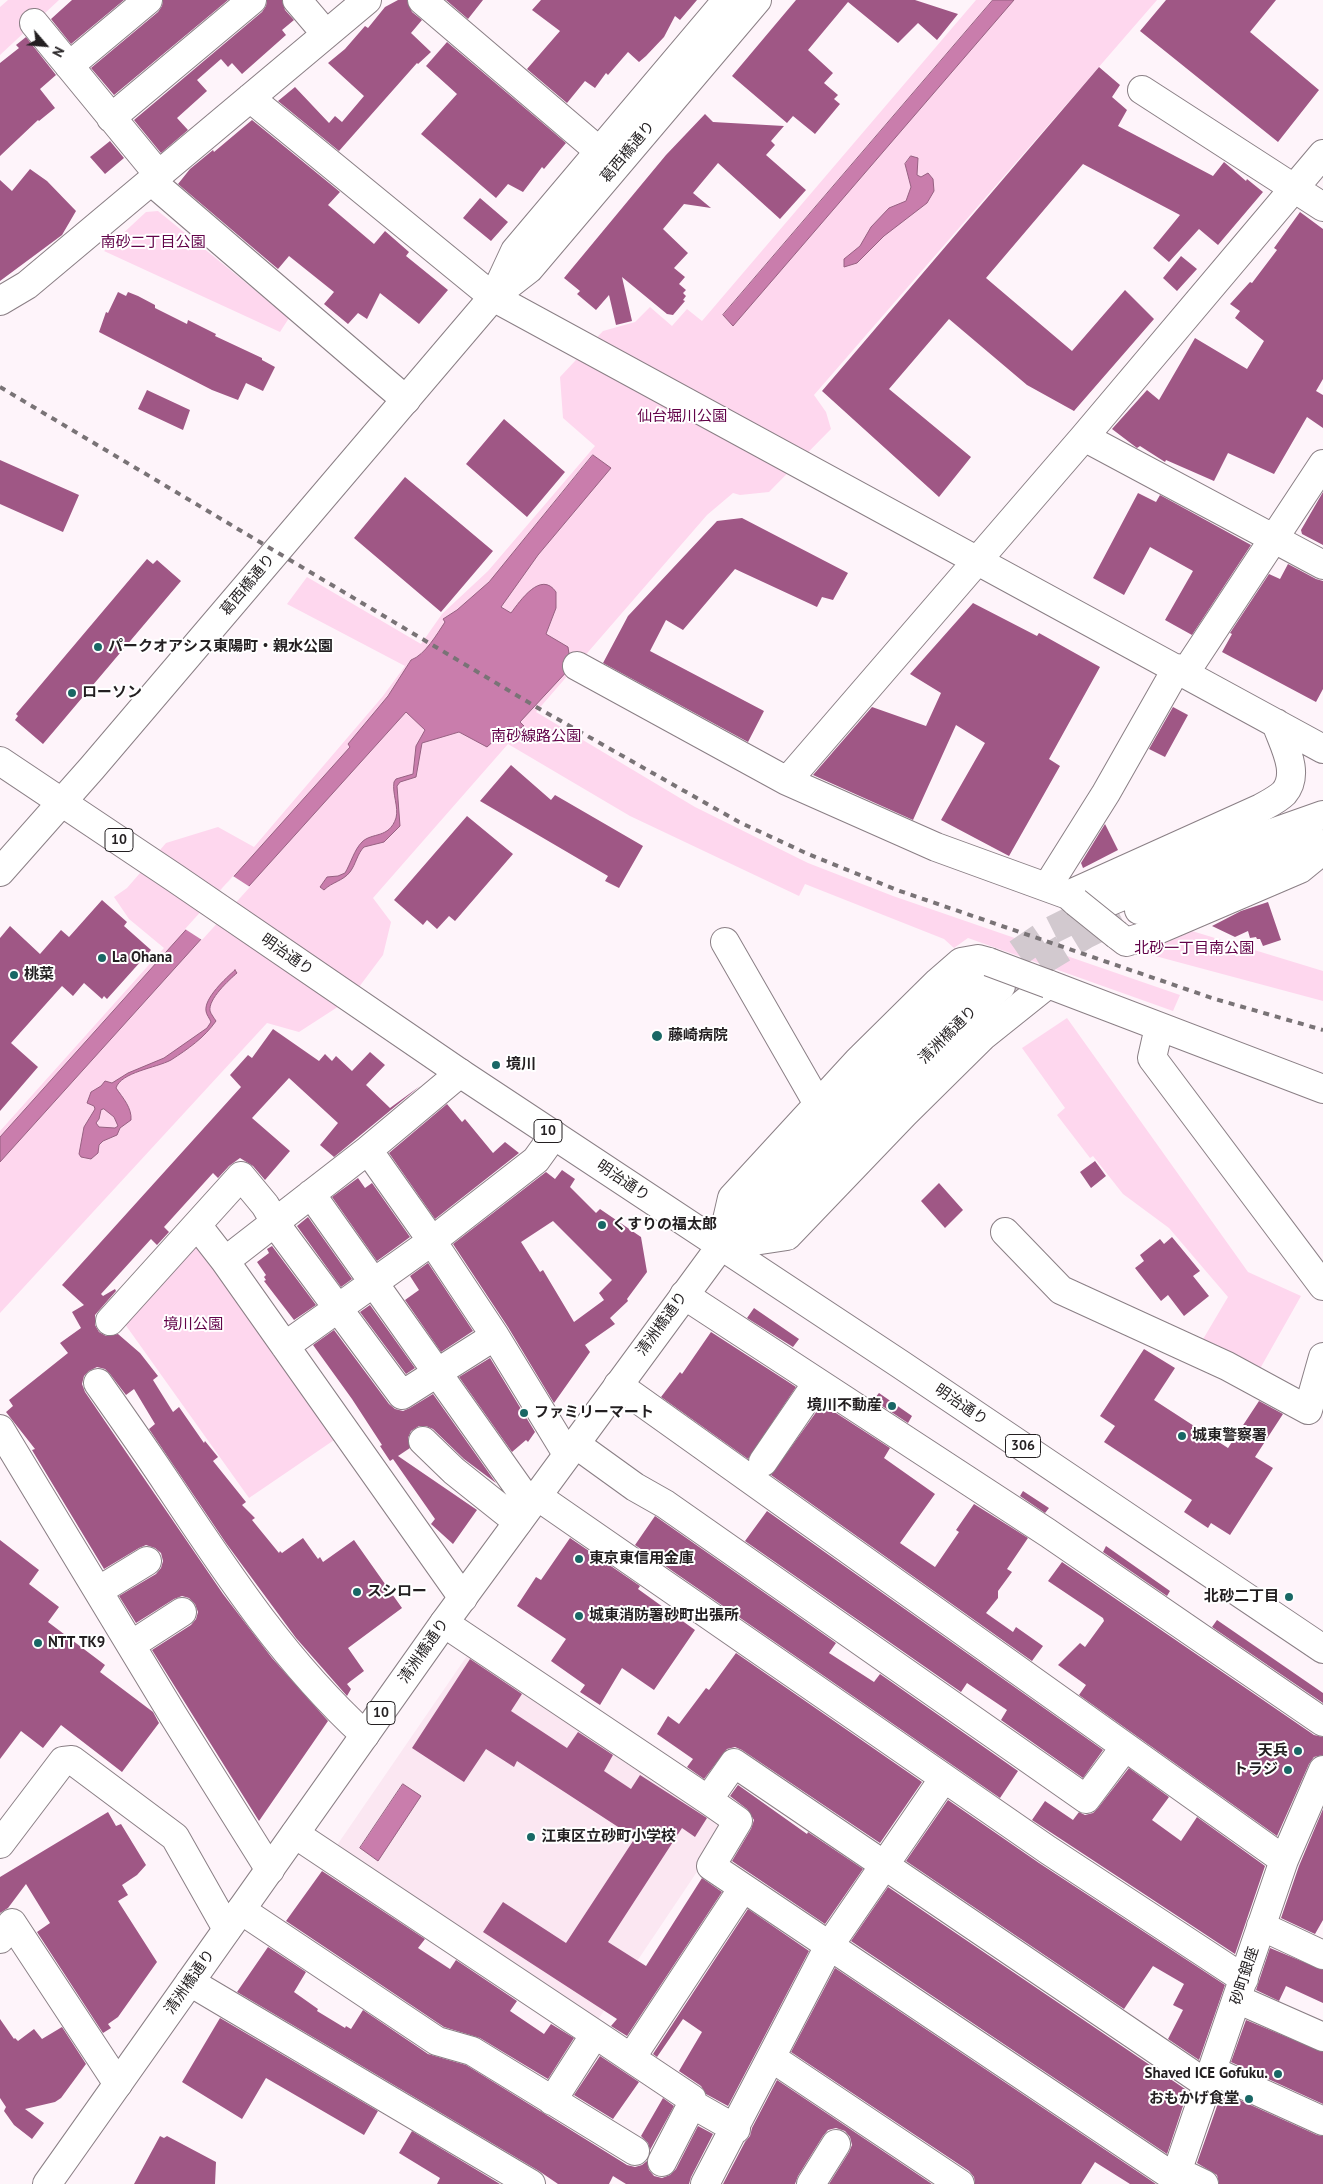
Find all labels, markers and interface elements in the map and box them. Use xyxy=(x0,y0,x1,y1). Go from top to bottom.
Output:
north arrow xyxy=(20,20,70,70)
text: N xyxy=(48,44,68,60)
street label: 葛西橋通り xyxy=(597,117,659,187)
park label: 南砂二丁目公園 xyxy=(101,234,205,252)
park label: 仙台堀川公園 xyxy=(637,408,727,426)
street label: 葛西橋通り xyxy=(217,550,279,620)
place label: パークオアシス東陽町・親水公園 xyxy=(108,638,333,656)
marker: パークオアシス東陽町・親水公園 xyxy=(92,641,104,653)
place label: ローソン xyxy=(82,684,142,702)
marker: ローソン xyxy=(66,687,78,699)
park label: 南砂線路公園 xyxy=(491,728,581,746)
road number: 10 xyxy=(105,828,133,852)
street label: 明治通り xyxy=(257,930,317,980)
park label: 北砂一丁目南公園 xyxy=(1134,940,1254,958)
place label: La Ohana xyxy=(112,949,172,967)
marker: La Ohana xyxy=(96,952,108,964)
place label: 桃菜 xyxy=(24,966,54,984)
marker: 桃菜 xyxy=(8,969,20,981)
street label: 清洲橋通り xyxy=(915,1002,981,1068)
place label: 藤崎病院 xyxy=(668,1027,728,1045)
marker: 藤崎病院 xyxy=(650,1029,664,1043)
place label: 境川 xyxy=(506,1056,536,1074)
marker: 境川 xyxy=(490,1059,502,1071)
road number: 10 xyxy=(534,1120,562,1142)
street label: 明治通り xyxy=(593,1157,653,1205)
place label: くすりの福太郎 xyxy=(612,1216,717,1234)
marker: くすりの福太郎 xyxy=(596,1219,608,1231)
street label: 清洲橋通り xyxy=(633,1288,691,1360)
park label: 境川公園 xyxy=(163,1316,223,1334)
street label: 明治通り xyxy=(931,1381,991,1429)
place label: 境川不動産 xyxy=(807,1397,882,1415)
marker: 境川不動産 xyxy=(886,1400,898,1412)
place label: ファミリーマート xyxy=(534,1404,654,1422)
marker: ファミリーマート xyxy=(518,1407,530,1419)
place label: 城東警察署 xyxy=(1192,1427,1267,1445)
marker: 城東警察署 xyxy=(1176,1430,1188,1442)
road number: 306 xyxy=(1006,1434,1040,1458)
place label: 東京東信用金庫 xyxy=(589,1550,694,1568)
marker: 東京東信用金庫 xyxy=(573,1553,585,1565)
place label: スシロー xyxy=(367,1583,427,1601)
marker: スシロー xyxy=(351,1586,363,1598)
place label: 北砂二丁目 xyxy=(1204,1588,1279,1606)
marker: 北砂二丁目 xyxy=(1283,1591,1295,1603)
place label: 城東消防署砂町出張所 xyxy=(589,1607,739,1625)
marker: 城東消防署砂町出張所 xyxy=(573,1610,585,1622)
street label: 清洲橋通り xyxy=(395,1615,453,1687)
place label: NTT TK9 xyxy=(48,1634,105,1652)
marker: NTT TK9 xyxy=(32,1637,44,1649)
road number: 10 xyxy=(367,1702,395,1725)
place label: 天兵 xyxy=(1258,1742,1288,1760)
marker: 天兵 xyxy=(1292,1745,1304,1757)
place label: トラジ xyxy=(1233,1761,1278,1779)
marker: トラジ xyxy=(1282,1764,1294,1776)
place label: 江東区立砂町小学校 xyxy=(541,1828,676,1846)
marker: 江東区立砂町小学校 xyxy=(525,1831,537,1843)
street label: 砂町銀座 xyxy=(1227,1945,1263,2007)
street label: 清洲橋通り xyxy=(161,1946,219,2018)
place label: Shaved ICE Gofuku. xyxy=(1145,2065,1268,2083)
marker: Shaved ICE Gofuku. xyxy=(1272,2068,1284,2080)
place label: おもかげ食堂 xyxy=(1149,2090,1239,2108)
marker: おもかげ食堂 xyxy=(1243,2093,1255,2105)

